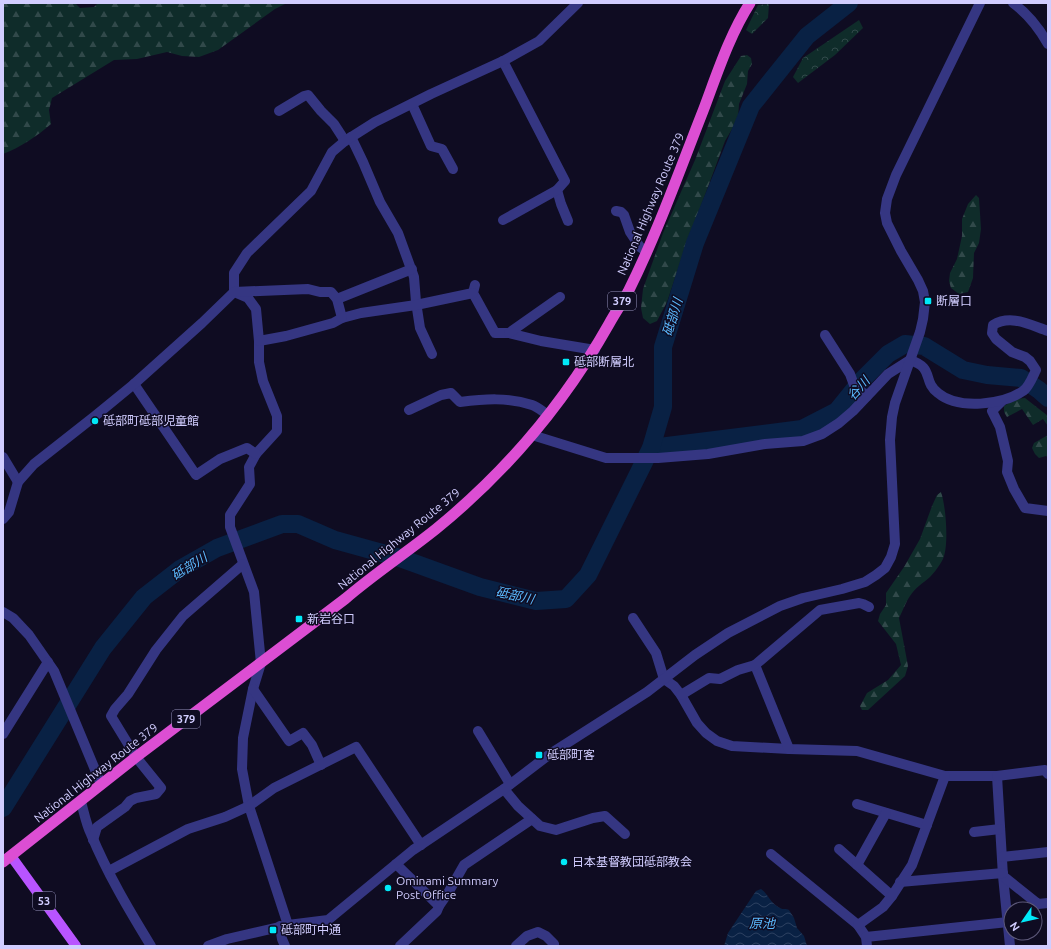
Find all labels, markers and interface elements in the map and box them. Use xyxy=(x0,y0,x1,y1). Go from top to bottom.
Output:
street label: National Highway Route 379 xyxy=(615,131,686,277)
road number: 379 xyxy=(608,292,636,310)
water label: 砥部川 xyxy=(660,294,685,338)
place label: 断層口 xyxy=(936,294,972,307)
marker: 断層口 xyxy=(923,296,933,306)
place label: 砥部断層北 xyxy=(574,355,634,368)
marker: 砥部断層北 xyxy=(561,357,571,367)
water label: 谷川 xyxy=(844,372,873,402)
place label: 砥部町砥部児童館 xyxy=(103,414,199,427)
marker: 砥部町砥部児童館 xyxy=(90,416,100,426)
street label: National Highway Route 379 xyxy=(335,485,462,592)
water label: 砥部川 xyxy=(169,549,211,582)
water label: 砥部川 xyxy=(494,584,537,606)
place label: 新岩谷口 xyxy=(307,612,355,625)
marker: 新岩谷口 xyxy=(294,614,304,624)
road number: 379 xyxy=(172,710,200,728)
street label: National Highway Route 379 xyxy=(31,720,160,825)
place label: 砥部町客 xyxy=(547,748,595,761)
marker: 砥部町客 xyxy=(534,750,544,760)
place label: 日本基督教団砥部教会 xyxy=(572,855,692,868)
marker: 日本基督教団砥部教会 xyxy=(559,857,569,867)
place label: Ominami Summary Post Office xyxy=(396,874,498,901)
marker: Ominami Summary Post Office xyxy=(383,883,393,893)
road number: 53 xyxy=(33,892,55,910)
north arrow xyxy=(1003,901,1043,941)
water label: 原池 xyxy=(749,916,777,930)
text: N xyxy=(1007,920,1022,933)
place label: 砥部町中通 xyxy=(281,923,341,936)
marker: 砥部町中通 xyxy=(268,925,278,935)

